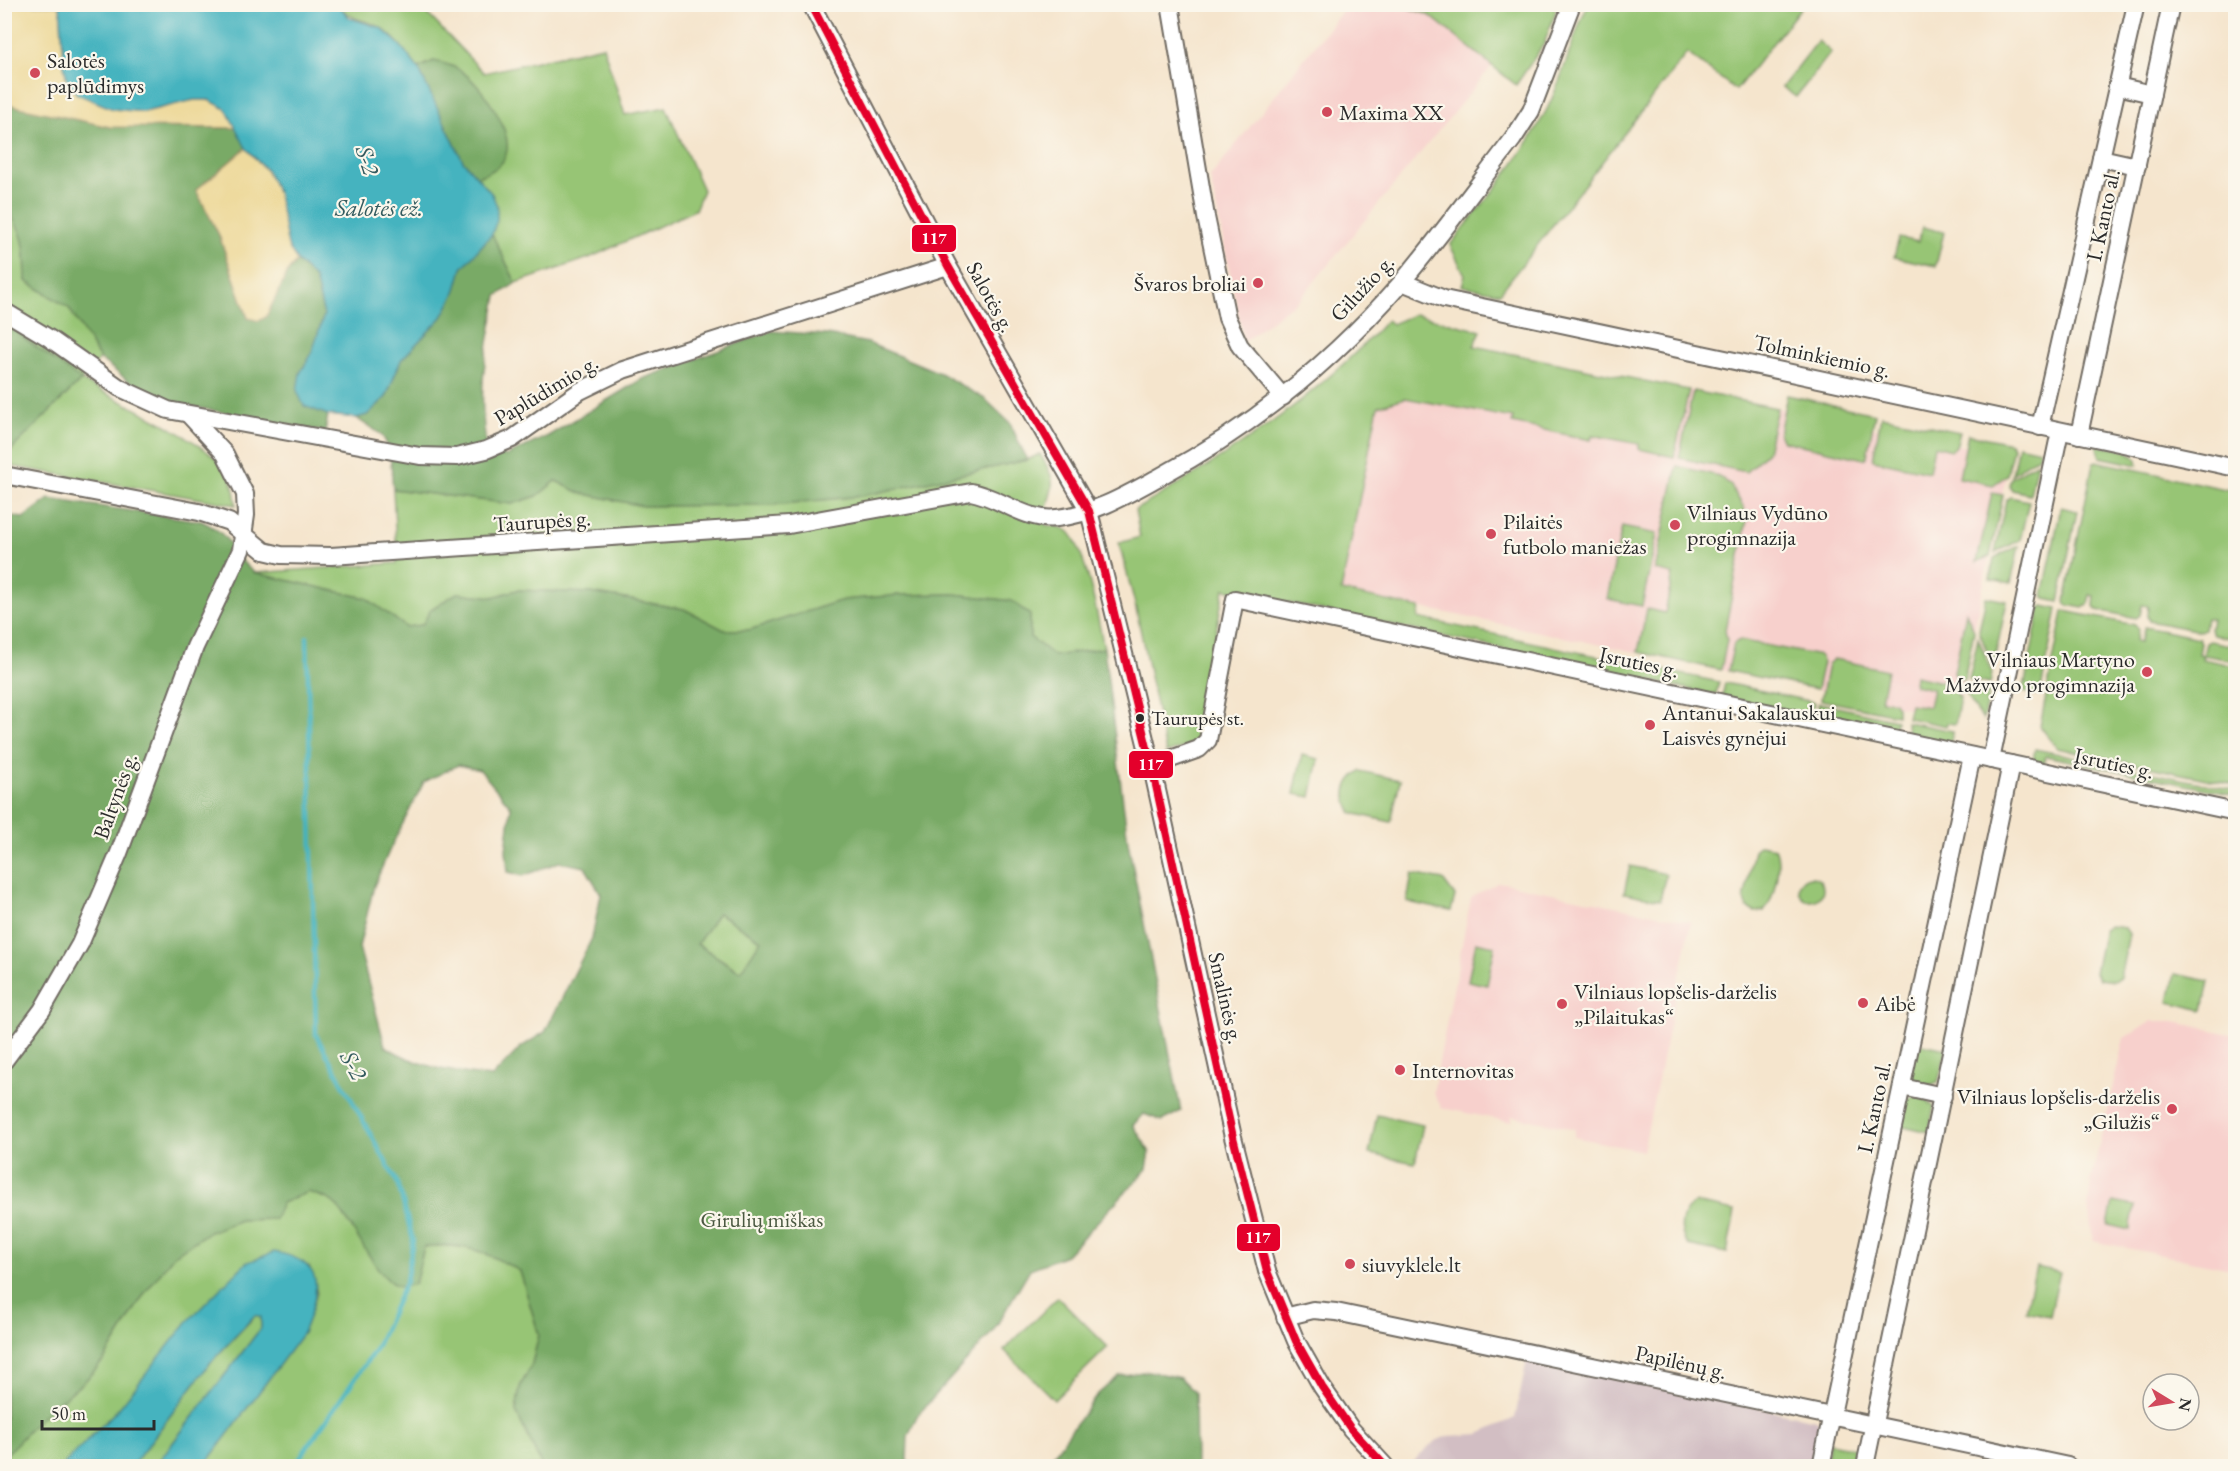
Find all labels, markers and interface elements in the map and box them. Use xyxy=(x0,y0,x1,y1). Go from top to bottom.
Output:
place label: Salotės paplūdimys xyxy=(47,46,144,100)
marker: Salotės paplūdimys xyxy=(28,66,42,80)
place label: Maxima XX xyxy=(1339,98,1444,127)
marker: Maxima XX xyxy=(1320,105,1334,119)
water label: S-2 xyxy=(348,140,388,180)
street label: I. Kanto al. xyxy=(2079,166,2127,264)
water label: Salotės ež. xyxy=(334,192,423,223)
line badge: 117 xyxy=(911,224,957,253)
text: 117 xyxy=(921,228,947,249)
street label: Gilužio g. xyxy=(1323,248,1401,328)
street label: Salotės g. xyxy=(960,256,1022,338)
place label: Švaros broliai xyxy=(1134,269,1246,298)
marker: Švaros broliai xyxy=(1251,276,1265,290)
street label: Tolminkiemio g. xyxy=(1751,327,1893,385)
street label: Paplūdimio g. xyxy=(489,348,603,432)
place label: Vilniaus Vydūno progimnazija xyxy=(1687,498,1828,552)
street label: Taurupės g. xyxy=(492,503,592,539)
place label: Pilaitės futbolo maniežas xyxy=(1503,507,1647,561)
marker: Vilniaus Vydūno progimnazija xyxy=(1668,518,1682,532)
marker: Pilaitės futbolo maniežas xyxy=(1484,527,1498,541)
street label: Įsruties g. xyxy=(1597,639,1681,685)
place label: Vilniaus Martyno Mažvydo progimnazija xyxy=(1945,645,2135,699)
marker: Vilniaus Martyno Mažvydo progimnazija xyxy=(2140,665,2154,679)
place label: Antanui Sakalauskui Laisvės gynėjui xyxy=(1661,698,1836,752)
place label: Taurupės st. xyxy=(1151,705,1244,731)
marker: Taurupės st. xyxy=(1134,712,1146,724)
marker: Antanui Sakalauskui Laisvės gynėjui xyxy=(1643,718,1657,732)
street label: Įsruties g. xyxy=(2072,740,2156,786)
street label: Baltynės g. xyxy=(86,749,144,843)
line badge: 117 xyxy=(1128,750,1174,779)
text: 117 xyxy=(1138,754,1164,775)
street label: Smalinės g. xyxy=(1201,949,1251,1047)
place label: Vilniaus lopšelis-darželis „Pilaitukas“ xyxy=(1574,977,1777,1031)
place label: Aibė xyxy=(1874,989,1916,1018)
marker: Aibė xyxy=(1856,996,1870,1010)
marker: Vilniaus lopšelis-darželis „Pilaitukas“ xyxy=(1555,997,1569,1011)
water label: S-2 xyxy=(333,1044,375,1087)
place label: Internovitas xyxy=(1412,1056,1514,1085)
street label: I. Kanto al. xyxy=(1850,1058,1898,1156)
marker: Internovitas xyxy=(1393,1063,1407,1077)
place label: Vilniaus lopšelis-darželis „Gilužis“ xyxy=(1957,1082,2160,1136)
marker: Vilniaus lopšelis-darželis „Gilužis“ xyxy=(2165,1102,2179,1116)
park label: Girulių miškas xyxy=(701,1205,823,1234)
line badge: 117 xyxy=(1236,1223,1281,1252)
text: 117 xyxy=(1245,1227,1271,1248)
place label: siuvyklele.lt xyxy=(1362,1250,1461,1279)
marker: siuvyklele.lt xyxy=(1343,1257,1357,1271)
street label: Papilėnų g. xyxy=(1633,1338,1729,1386)
north arrow xyxy=(2141,1372,2201,1432)
scale bar xyxy=(42,1393,154,1431)
text: N xyxy=(2174,1396,2197,1413)
text: 50 m xyxy=(51,1402,86,1425)

